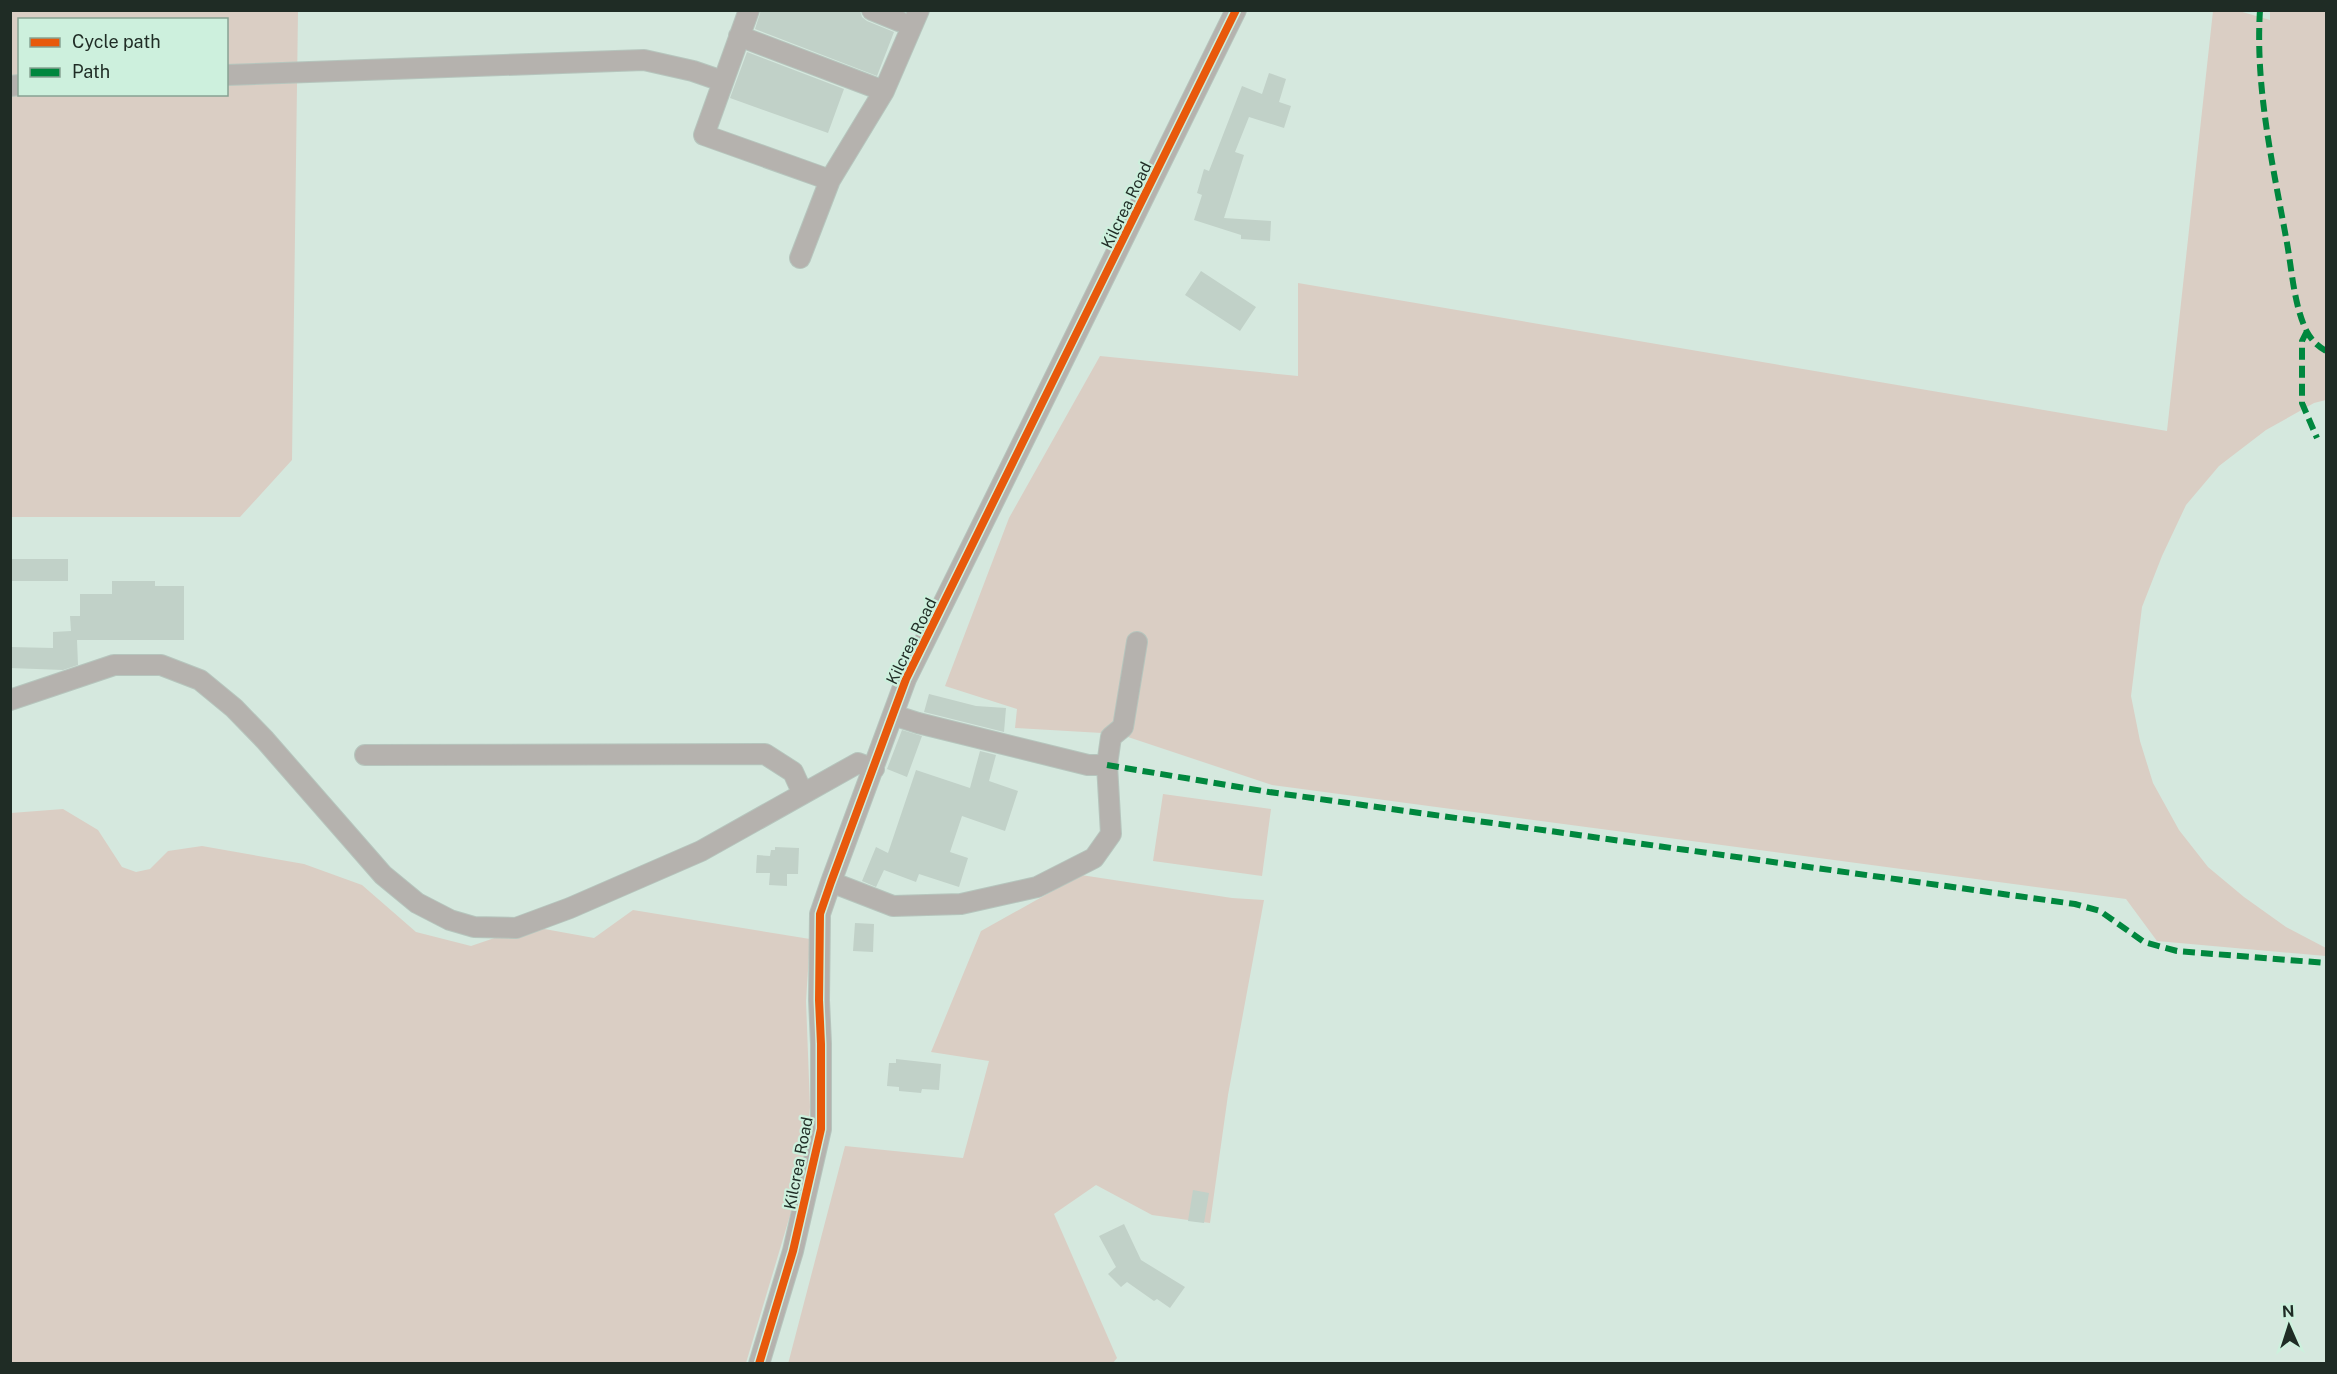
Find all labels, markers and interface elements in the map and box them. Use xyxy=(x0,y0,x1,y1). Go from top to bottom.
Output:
legend xyxy=(18,18,228,96)
text: Cycle path xyxy=(72,31,161,52)
text: Path xyxy=(72,61,110,82)
street label: Kilcrea Road xyxy=(1097,159,1156,252)
street label: Kilcrea Road xyxy=(882,595,941,688)
street label: Kilcrea Road xyxy=(780,1115,817,1211)
north arrow xyxy=(2259,1296,2319,1356)
text: N xyxy=(2281,1302,2295,1321)

